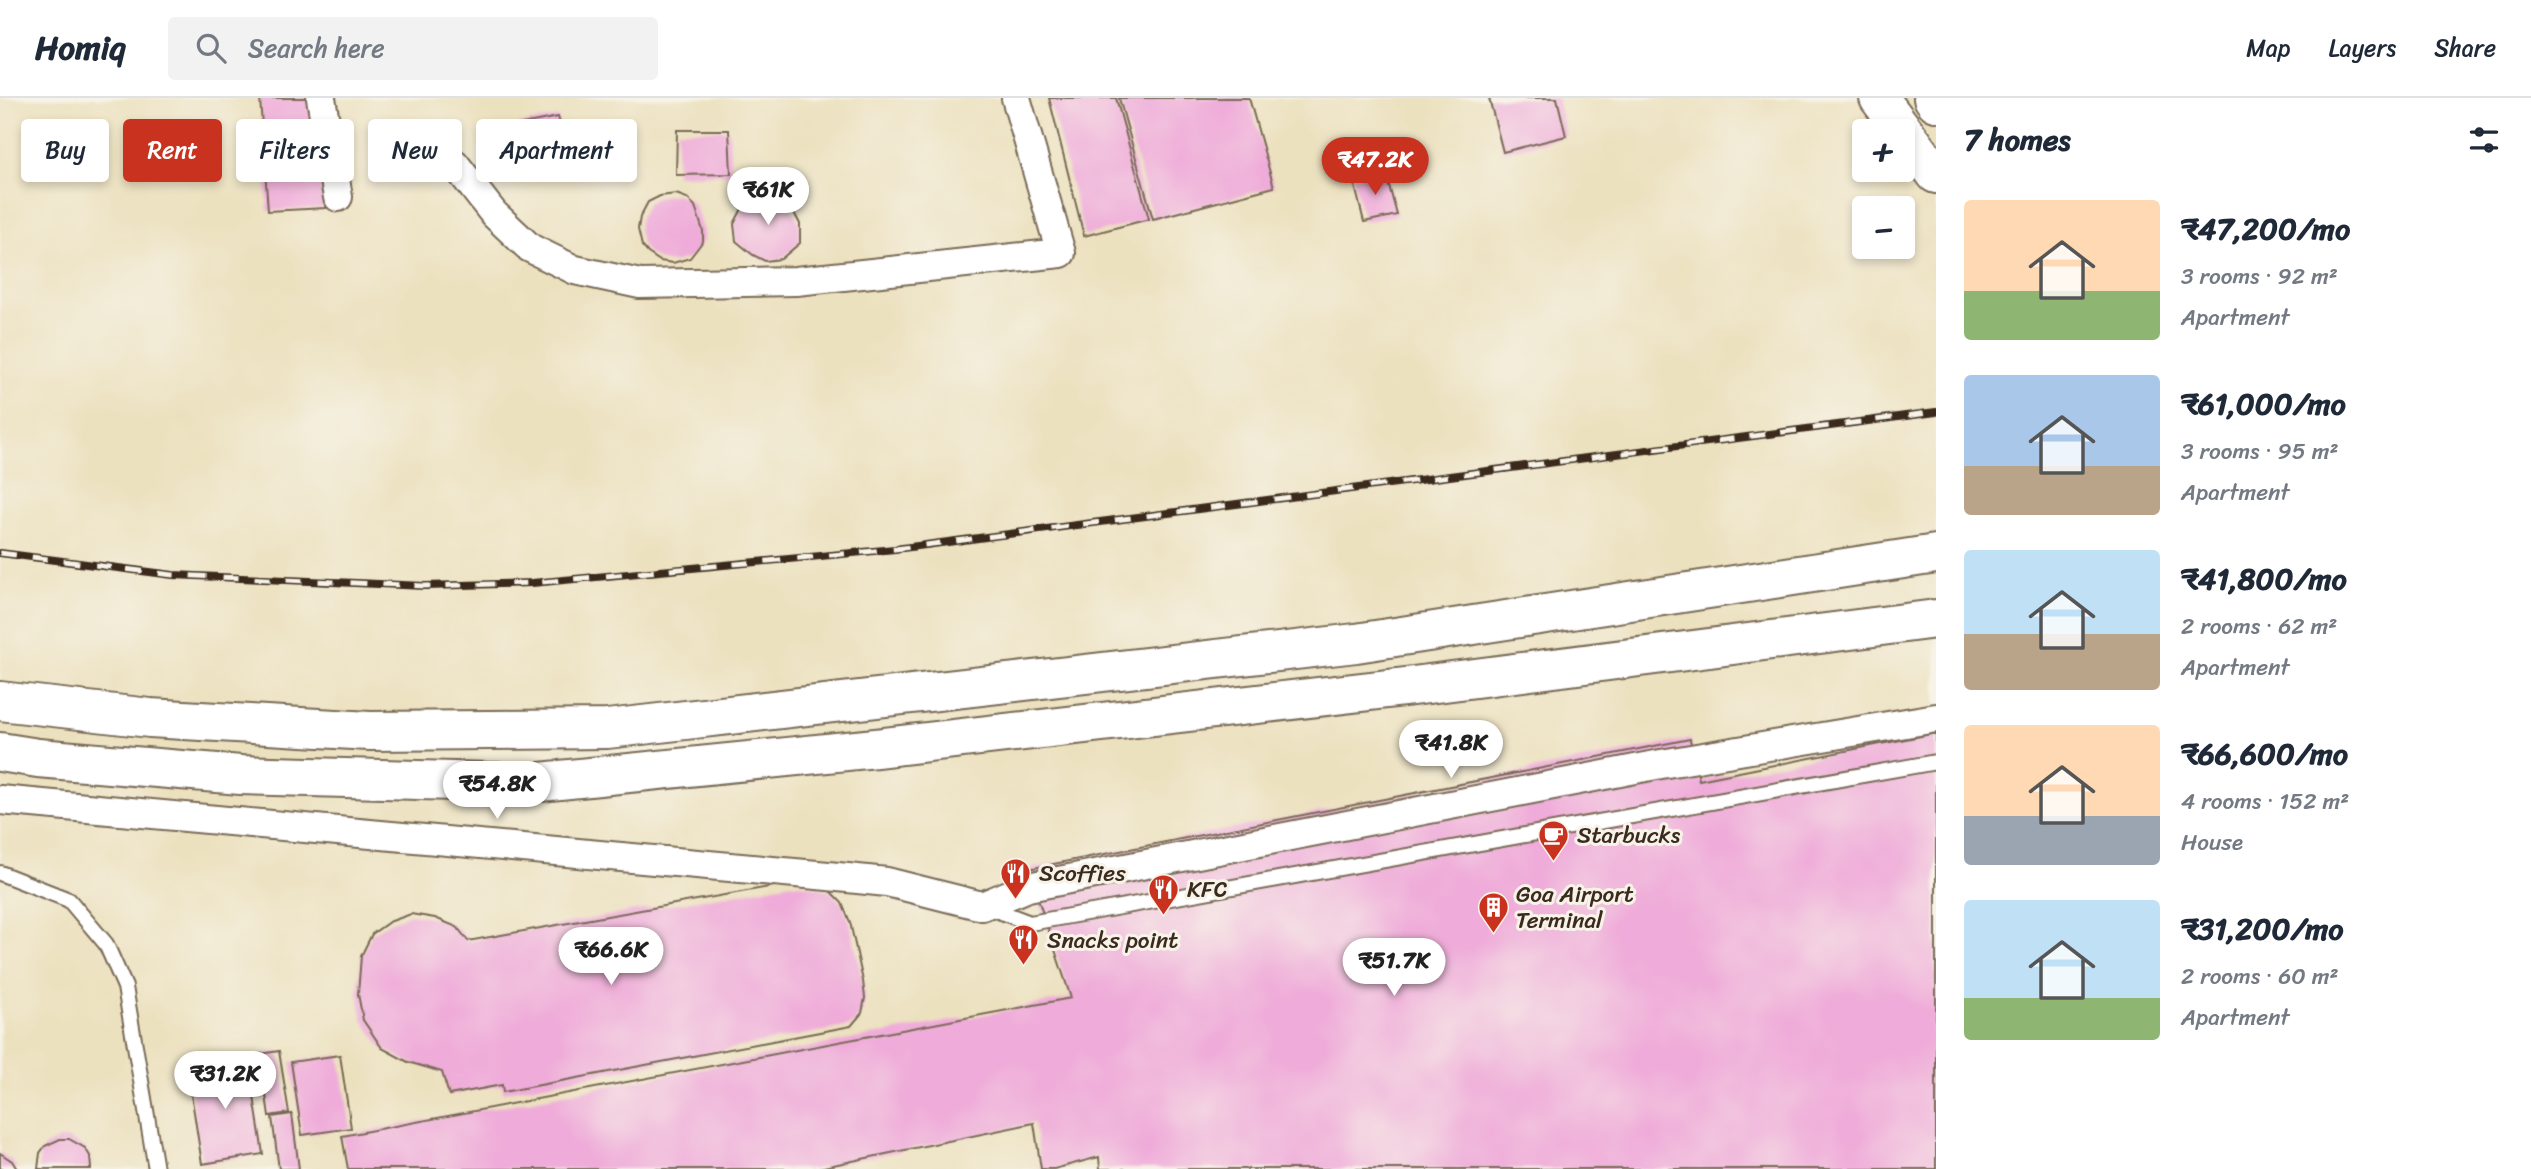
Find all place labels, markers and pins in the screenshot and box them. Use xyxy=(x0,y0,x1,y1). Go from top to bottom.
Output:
pin: ₹47.2K xyxy=(1318,138,1432,197)
pin: ₹61K xyxy=(727,167,809,227)
pin: ₹41.8K xyxy=(1394,720,1508,780)
pin: ₹54.8K xyxy=(440,762,554,821)
place label: Starbucks xyxy=(1577,815,1681,856)
cafe icon: Starbucks xyxy=(1537,818,1571,862)
place label: Scoffies xyxy=(1039,853,1126,894)
restaurant icon: Scoffies xyxy=(999,856,1033,900)
place label: KFC xyxy=(1187,869,1228,910)
restaurant icon: KFC xyxy=(1147,872,1181,916)
place label: Goa Airport Terminal xyxy=(1516,874,1634,941)
building icon: Goa Airport Terminal xyxy=(1476,890,1510,934)
place label: Snacks point xyxy=(1047,920,1178,961)
restaurant icon: Snacks point xyxy=(1007,923,1041,967)
pin: ₹66.6K xyxy=(554,928,668,987)
pin: ₹51.7K xyxy=(1337,939,1451,998)
pin: ₹31.2K xyxy=(168,1052,282,1111)

